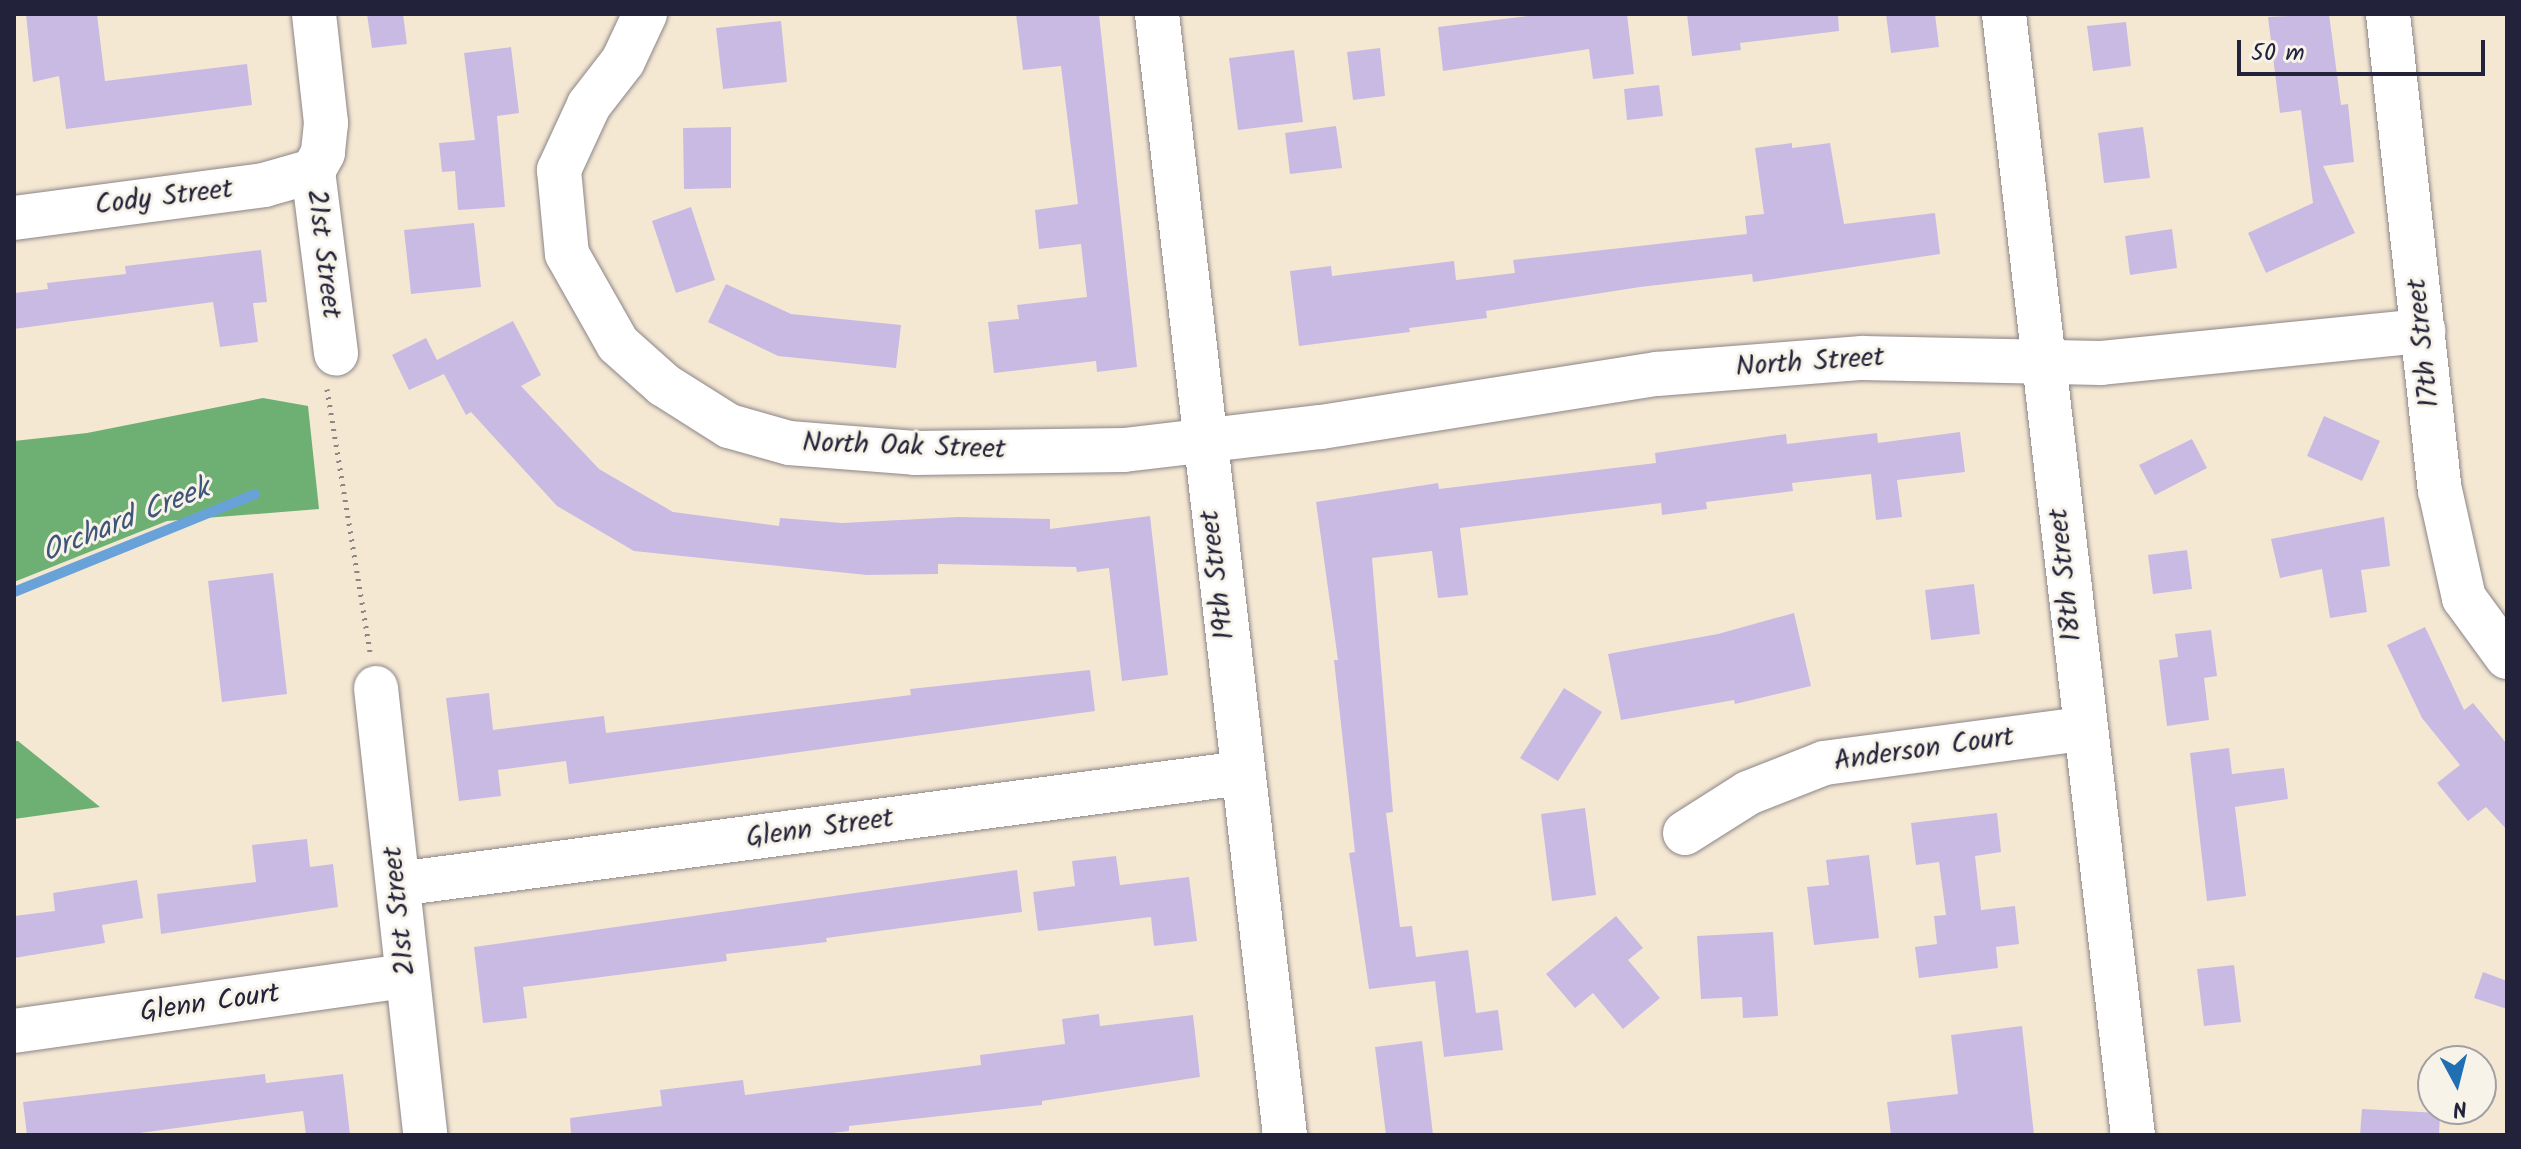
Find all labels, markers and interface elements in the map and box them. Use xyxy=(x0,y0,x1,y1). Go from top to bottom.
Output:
scale bar xyxy=(2241,24,2489,74)
text: 50 m xyxy=(2251,34,2305,73)
street label: Cody Street xyxy=(93,173,235,223)
street label: 21st Street xyxy=(298,187,348,321)
street label: 17th Street xyxy=(2401,277,2447,409)
street label: North Street xyxy=(1735,341,1885,385)
street label: North Oak Street xyxy=(802,427,1006,467)
water label: Orchard Creek xyxy=(37,471,215,571)
street label: 18th Street xyxy=(2042,507,2090,643)
street label: 19th Street xyxy=(1193,508,1243,642)
street label: Anderson Court xyxy=(1832,721,2016,779)
street label: Glenn Street xyxy=(744,802,896,856)
street label: 21st Street xyxy=(376,845,424,977)
street label: Glenn Court xyxy=(138,978,282,1030)
north arrow xyxy=(2417,1045,2497,1125)
text: N xyxy=(2451,1089,2469,1126)

